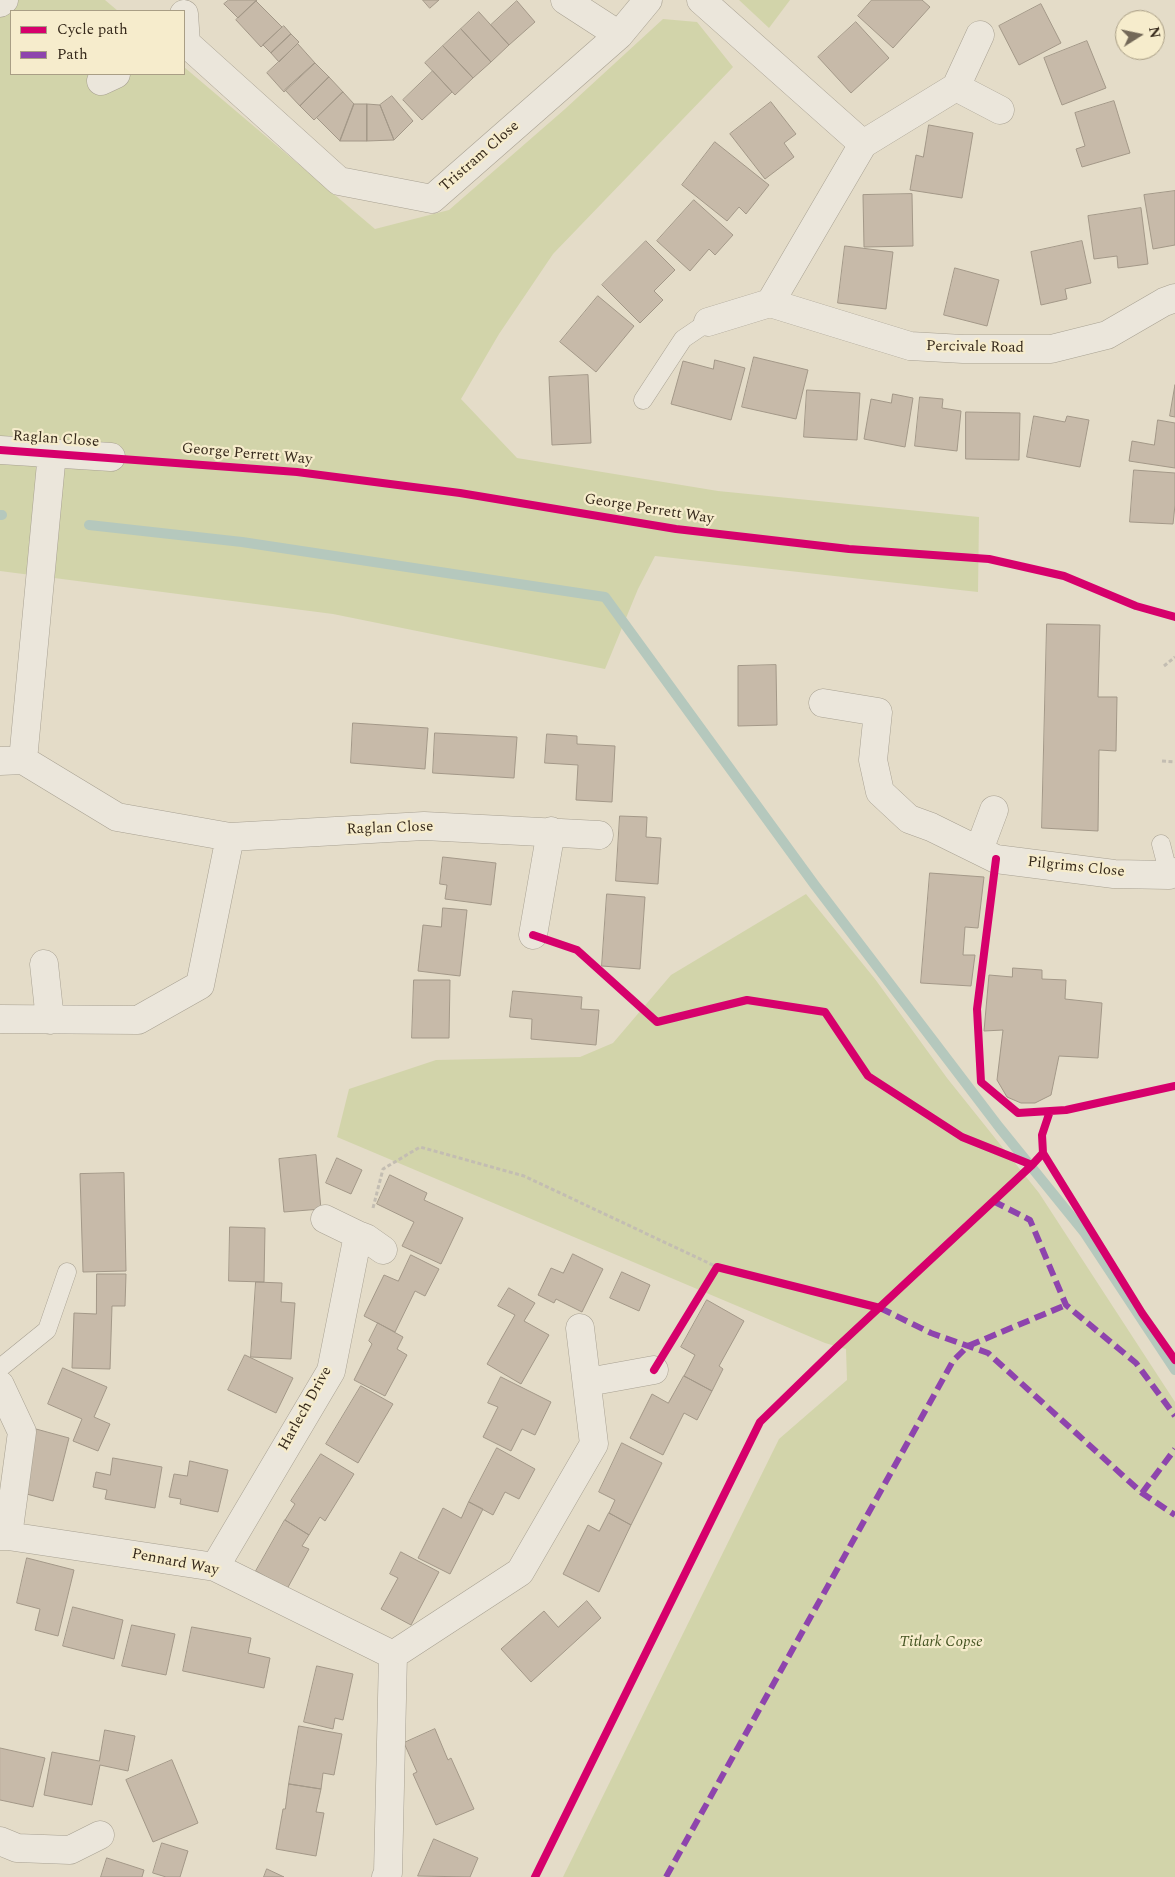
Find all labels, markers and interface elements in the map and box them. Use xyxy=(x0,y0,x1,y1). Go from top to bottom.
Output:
legend xyxy=(10,10,185,75)
north arrow xyxy=(1115,10,1165,60)
text: Cycle path xyxy=(57,18,128,41)
text: N xyxy=(1143,25,1166,40)
text: Path xyxy=(57,43,88,66)
street label: Tristram Close xyxy=(437,118,523,196)
street label: Percivale Road xyxy=(926,338,1024,358)
street label: Raglan Close xyxy=(12,428,100,452)
street label: George Perrett Way xyxy=(181,440,313,470)
street label: George Perrett Way xyxy=(583,491,715,529)
street label: Raglan Close xyxy=(346,818,434,840)
street label: Pilgrims Close xyxy=(1027,854,1125,882)
street label: Harlech Drive xyxy=(275,1364,337,1454)
street label: Pennard Way xyxy=(130,1546,220,1580)
park label: Titlark Copse xyxy=(899,1634,983,1652)

